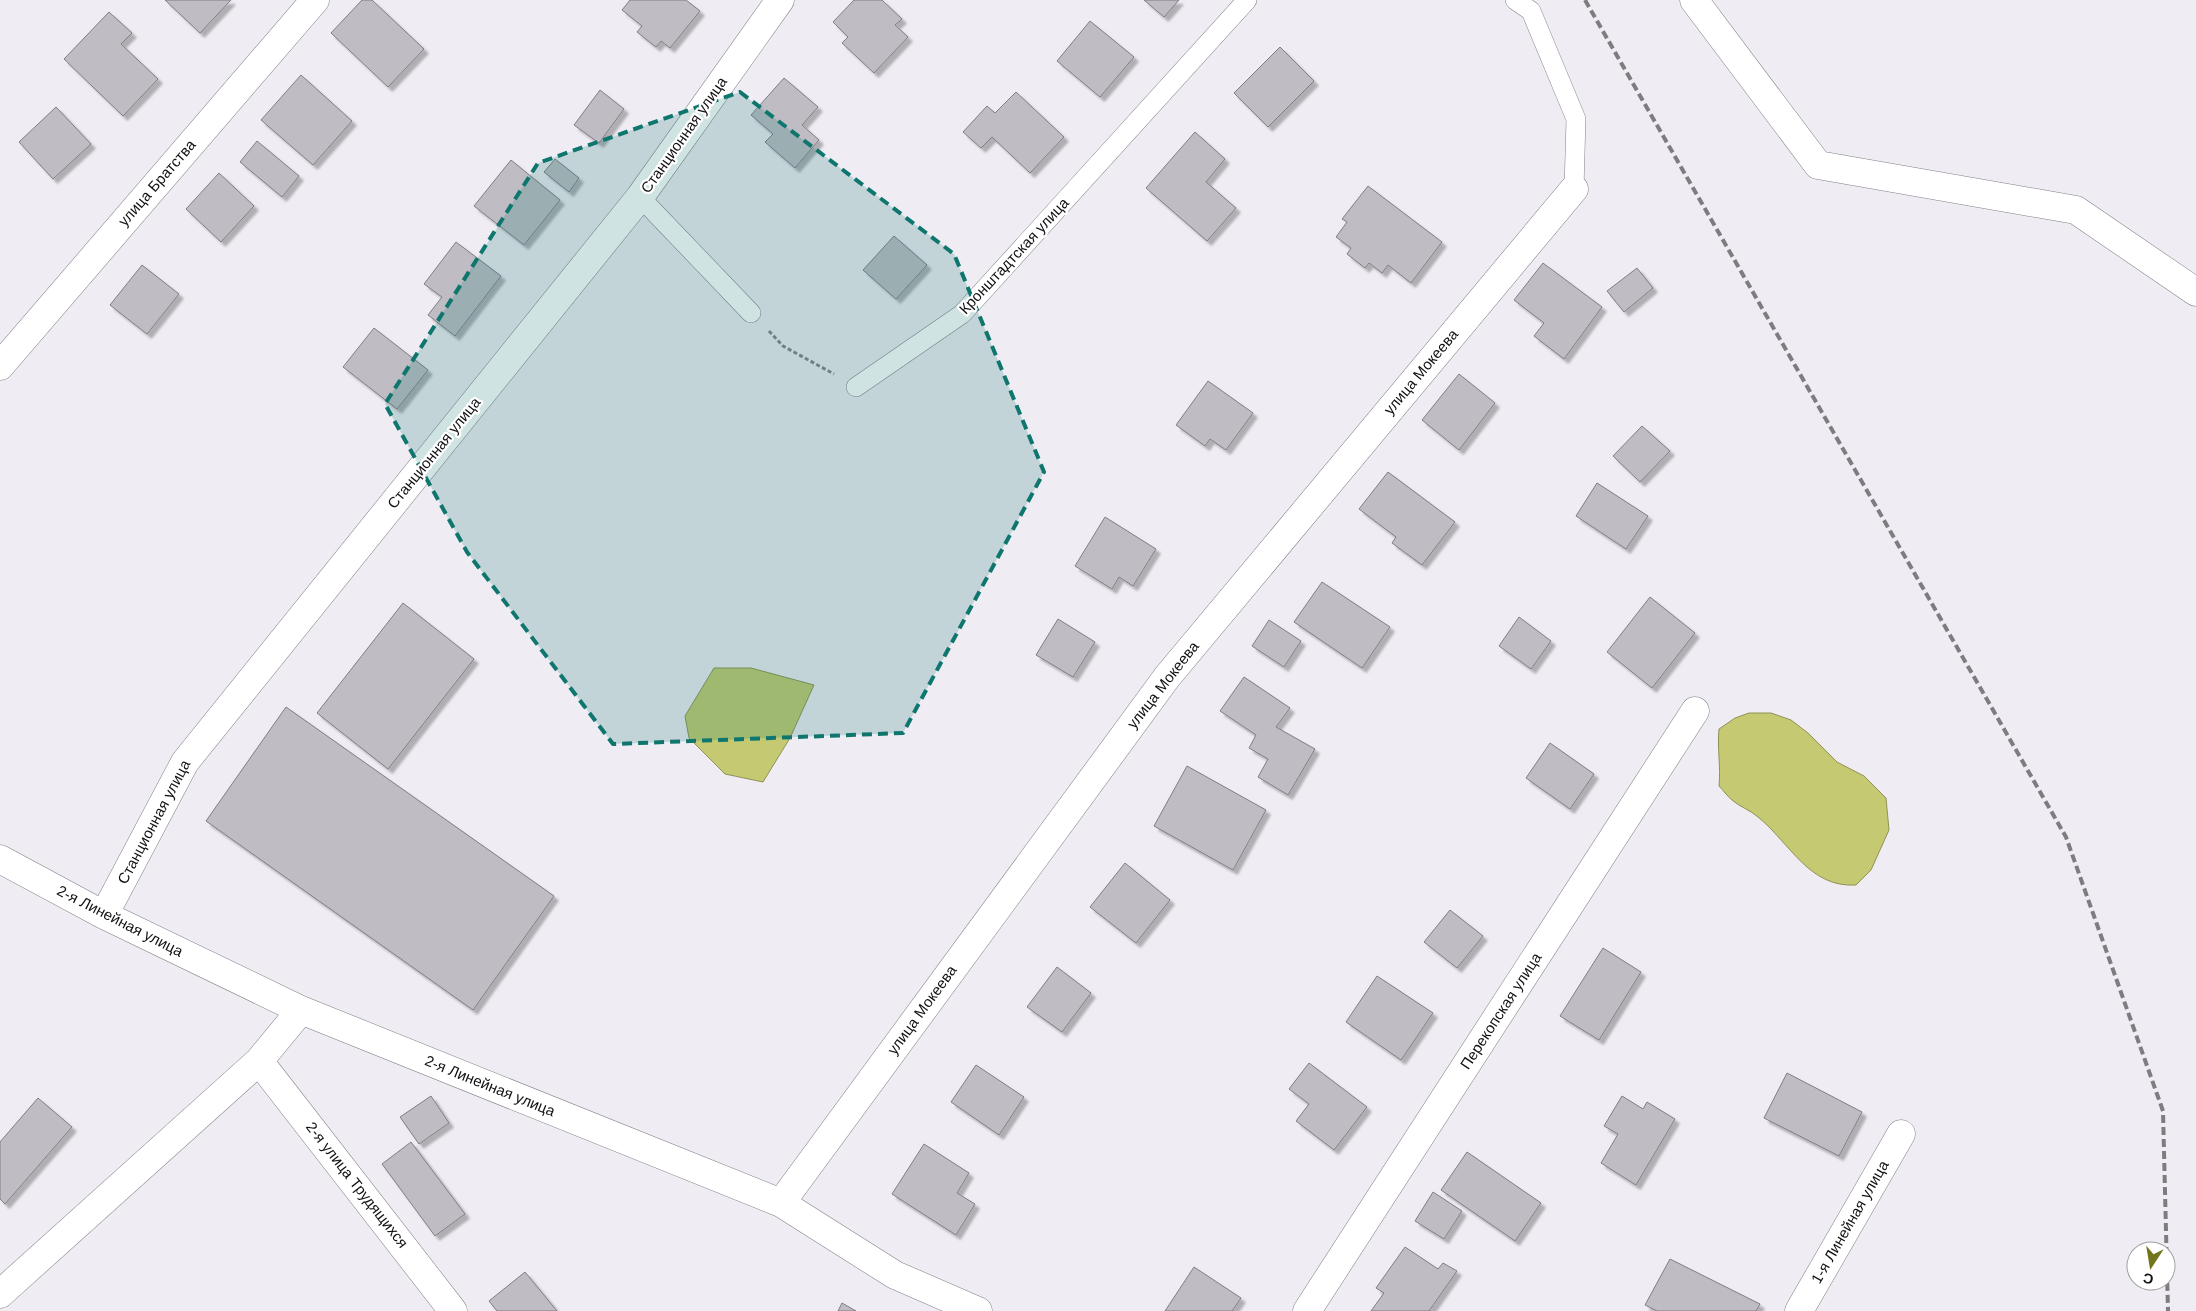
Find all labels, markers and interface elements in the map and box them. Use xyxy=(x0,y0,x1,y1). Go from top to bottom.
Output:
street label: Станционная улица xyxy=(637,73,730,196)
street label: улица Братства xyxy=(115,136,199,229)
street label: Кронштадтская улица xyxy=(955,194,1072,317)
street label: улица Мокеева xyxy=(1380,325,1462,418)
street label: Станционная улица xyxy=(384,393,484,512)
street label: улица Мокеева xyxy=(1123,637,1202,732)
street label: Станционная улица xyxy=(114,756,194,887)
street label: 2-я Линейная улица xyxy=(54,881,187,960)
street label: Перекопская улица xyxy=(1457,949,1545,1072)
street label: улица Мокеева xyxy=(884,961,960,1058)
street label: 2-я Линейная улица xyxy=(423,1052,558,1120)
street label: 2-я улица Трудящихся xyxy=(303,1118,412,1251)
street label: 1-я Линейная улица xyxy=(1807,1157,1892,1286)
north arrow xyxy=(2126,1241,2176,1291)
text: С xyxy=(2142,1270,2155,1288)

